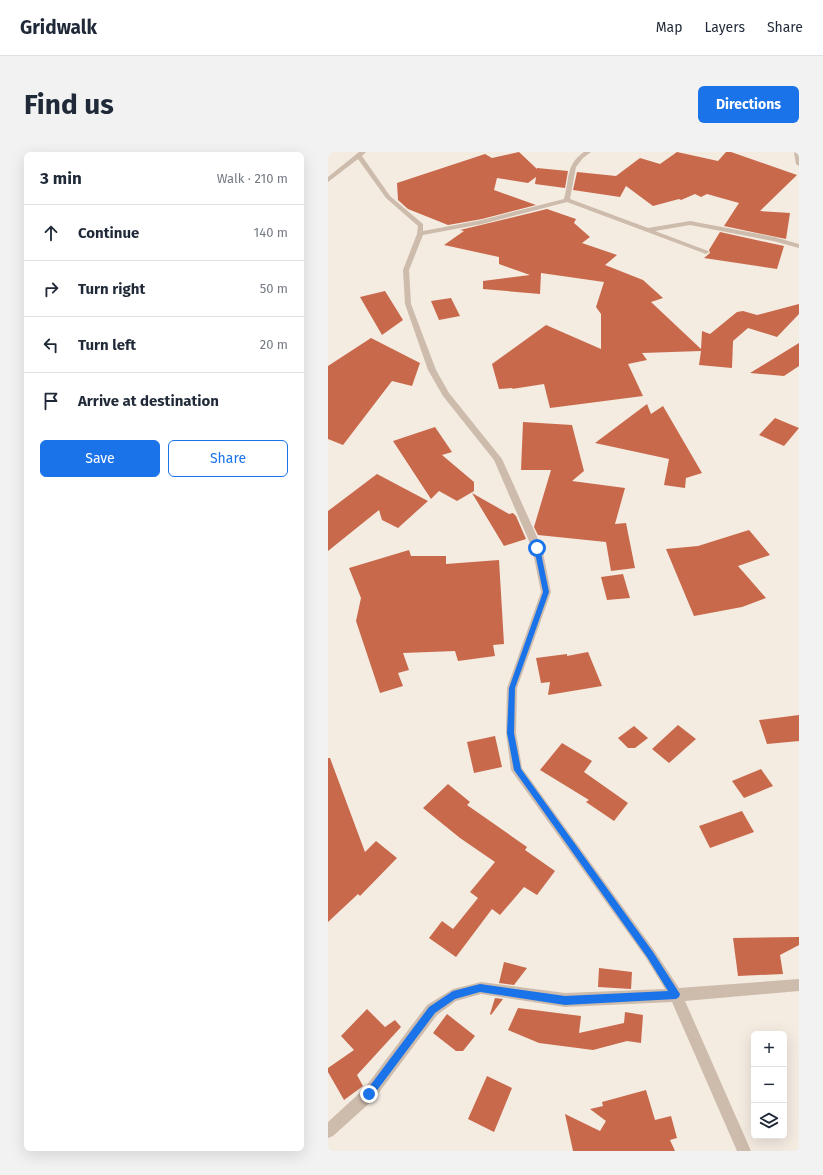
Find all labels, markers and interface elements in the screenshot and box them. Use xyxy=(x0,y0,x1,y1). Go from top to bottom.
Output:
text: Gridwalk xyxy=(20,16,97,39)
text: Map xyxy=(656,19,682,36)
text: Layers xyxy=(704,19,745,36)
text: Share xyxy=(767,19,803,36)
button: Directions xyxy=(698,86,799,123)
text: Find us xyxy=(24,88,114,121)
text: 3 min xyxy=(40,168,82,189)
text: Walk · 210 m xyxy=(217,171,288,186)
icon: ahead xyxy=(40,222,62,244)
text: Continue xyxy=(78,224,139,242)
text: 140 m xyxy=(254,225,288,240)
icon: right xyxy=(40,278,62,300)
text: Turn right xyxy=(78,280,145,298)
text: 50 m xyxy=(260,281,288,296)
icon: left xyxy=(40,334,62,356)
text: Turn left xyxy=(78,336,136,354)
text: 20 m xyxy=(260,337,288,352)
icon: arrive xyxy=(40,390,62,412)
text: Arrive at destination xyxy=(78,392,219,410)
button: Save xyxy=(40,440,160,477)
button: Share xyxy=(168,440,288,477)
route start xyxy=(528,539,546,557)
map controls xyxy=(751,1031,787,1139)
button: + xyxy=(751,1031,787,1067)
button: − xyxy=(751,1067,787,1103)
route end xyxy=(360,1085,378,1103)
button: layers xyxy=(751,1103,787,1139)

